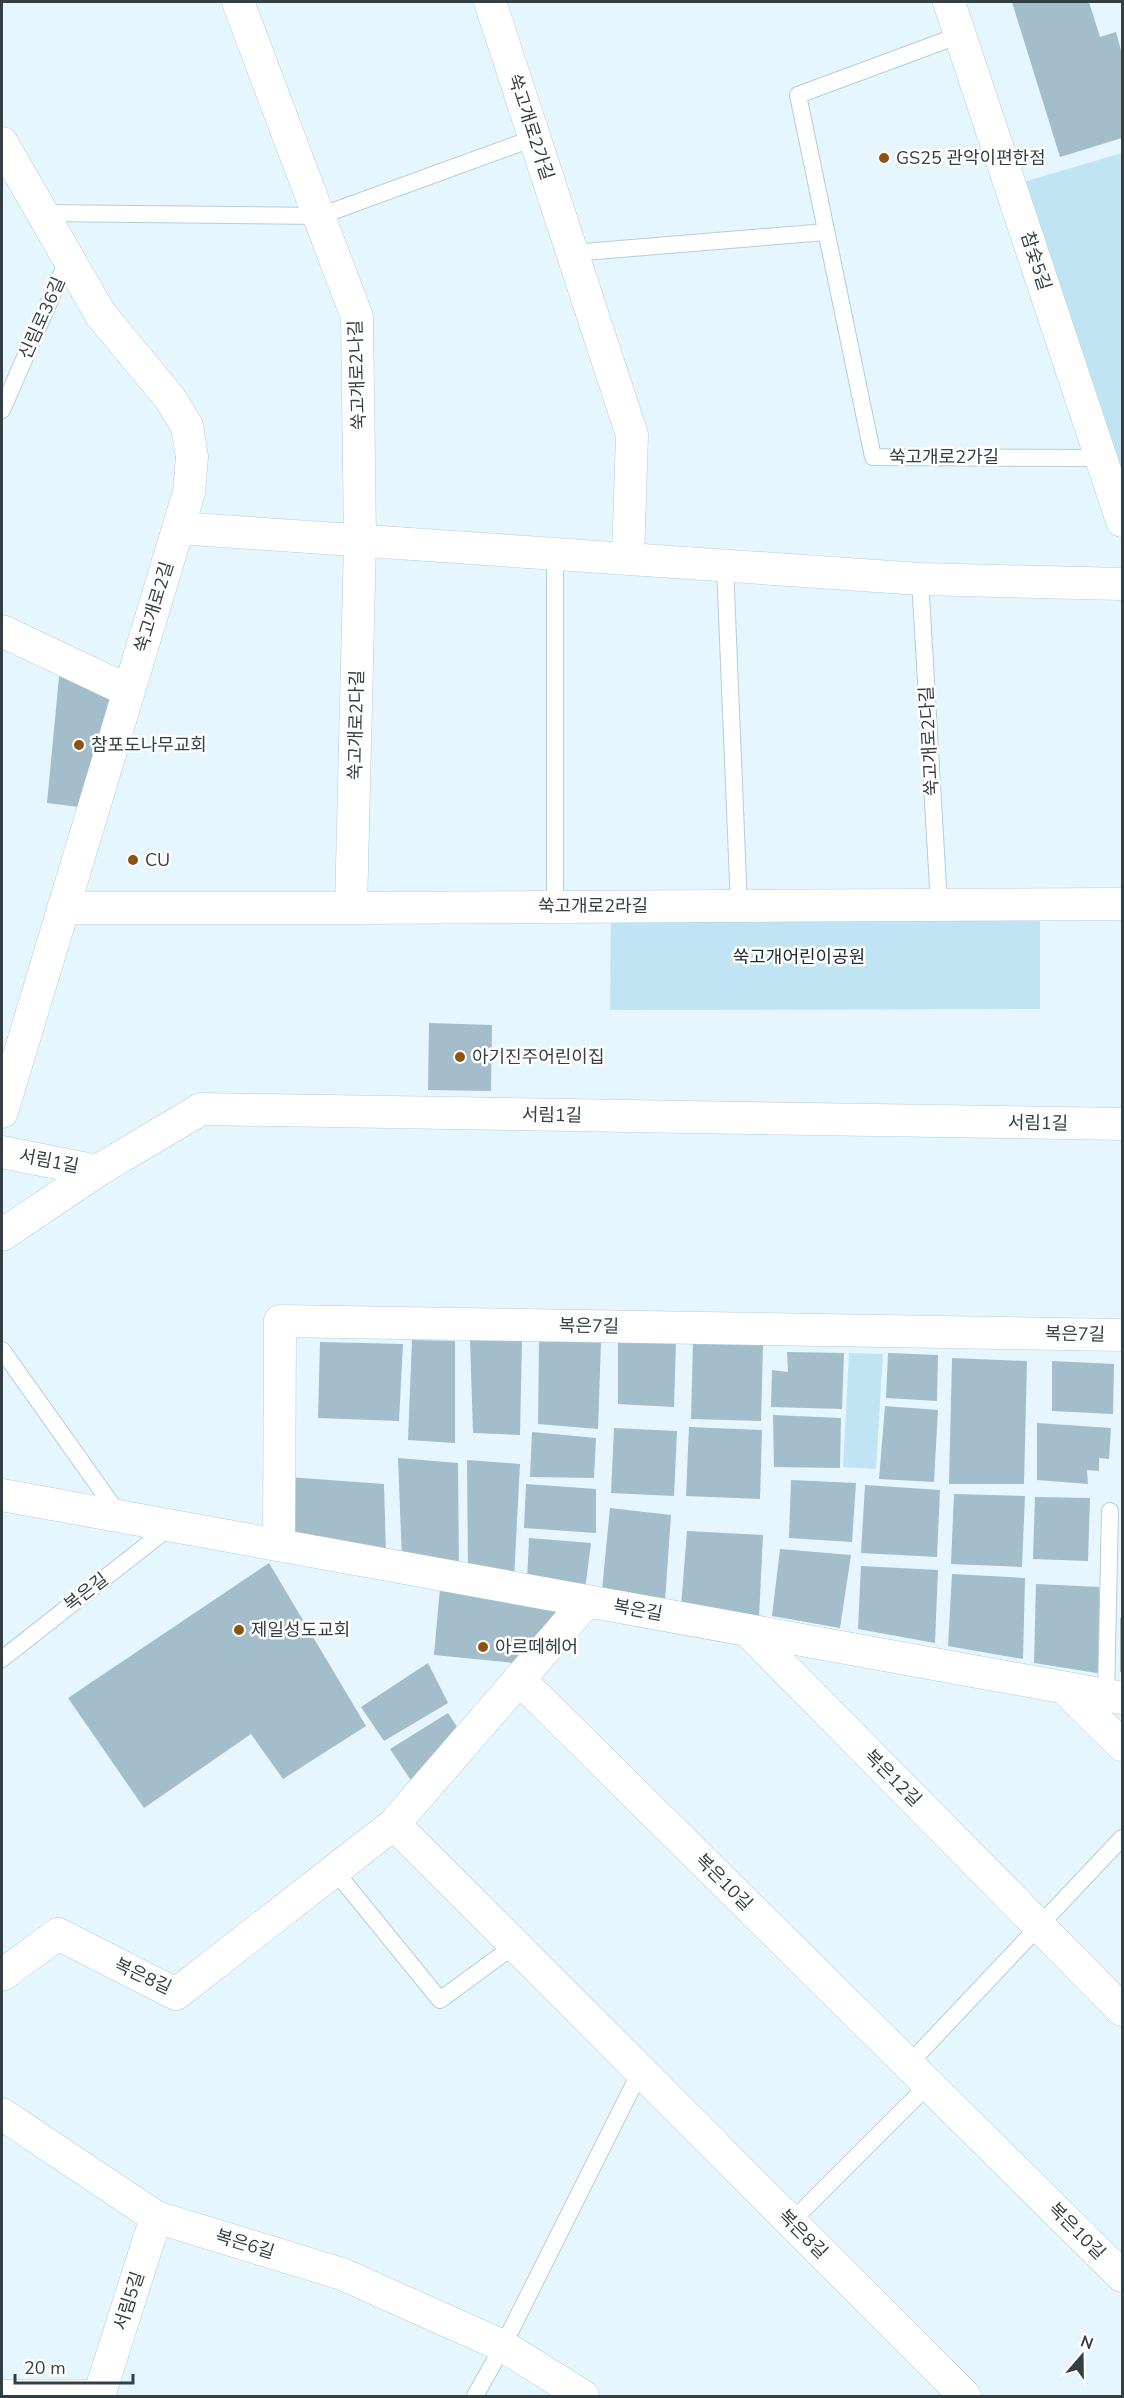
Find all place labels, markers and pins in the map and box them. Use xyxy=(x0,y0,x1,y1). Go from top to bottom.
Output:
place label: GS25 관악이편한점 xyxy=(896,146,1046,170)
marker: GS25 관악이편한점 xyxy=(877,151,891,165)
place label: 참포도나무교회 xyxy=(91,733,207,757)
marker: 참포도나무교회 xyxy=(72,738,86,752)
place label: CU xyxy=(145,848,170,872)
marker: CU xyxy=(126,853,140,867)
place label: 아기진주어린이집 xyxy=(472,1045,604,1069)
marker: 아기진주어린이집 xyxy=(453,1050,467,1064)
place label: 제일성도교회 xyxy=(251,1618,350,1642)
marker: 제일성도교회 xyxy=(232,1623,246,1637)
place label: 아르떼헤어 xyxy=(495,1635,578,1659)
marker: 아르떼헤어 xyxy=(476,1640,490,1654)

